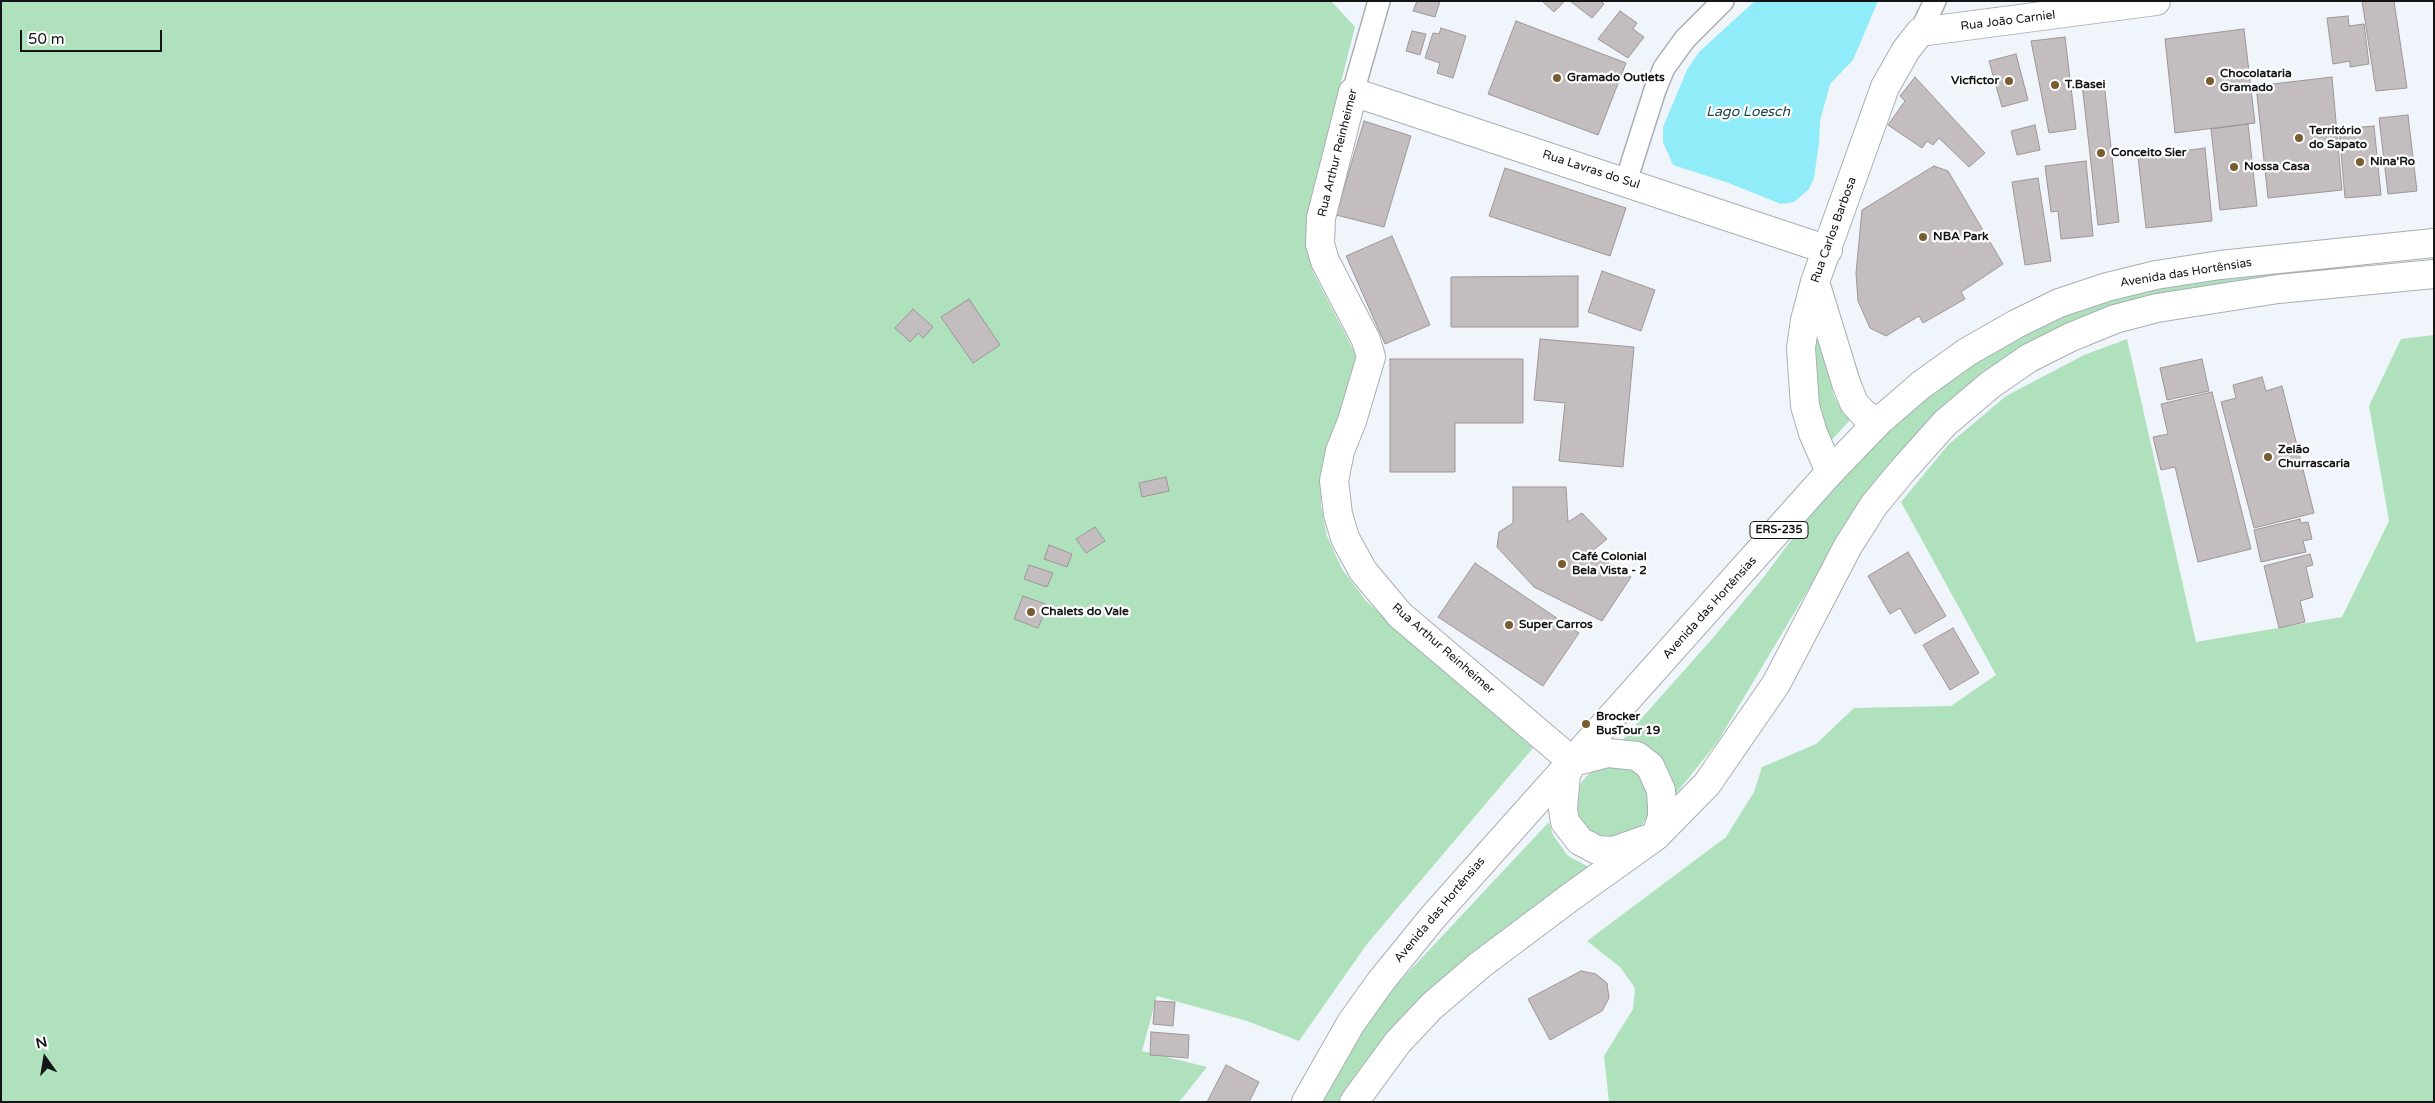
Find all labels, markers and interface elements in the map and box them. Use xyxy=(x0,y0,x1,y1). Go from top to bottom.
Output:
street label: Rua João Carniel xyxy=(1960,8,2056,34)
scale bar xyxy=(22,20,165,52)
text: 50 m xyxy=(28,30,65,48)
place label: Chocolataria Gramado xyxy=(2220,67,2292,95)
place label: Gramado Outlets xyxy=(1567,71,1665,85)
marker: Gramado Outlets xyxy=(1551,72,1563,84)
place label: Vicfictor xyxy=(1951,74,1999,88)
marker: Vicfictor xyxy=(2003,75,2015,87)
marker: Chocolataria Gramado xyxy=(2204,75,2216,87)
place label: T.Basei xyxy=(2065,78,2105,92)
marker: T.Basei xyxy=(2049,79,2061,91)
street label: Rua Arthur Reinheimer xyxy=(1315,88,1361,218)
water label: Lago Loesch xyxy=(1706,104,1790,120)
place label: Território do Sapato xyxy=(2309,124,2367,152)
marker: Território do Sapato xyxy=(2293,132,2305,144)
place label: Conceito Sier xyxy=(2111,146,2186,160)
street label: Rua Lavras do Sul xyxy=(1541,147,1641,193)
marker: Conceito Sier xyxy=(2095,147,2107,159)
place label: Nina'Ro xyxy=(2370,155,2415,169)
marker: Nina'Ro xyxy=(2354,156,2366,168)
place label: Nossa Casa xyxy=(2244,160,2310,174)
marker: Nossa Casa xyxy=(2228,161,2240,173)
street label: Rua Carlos Barbosa xyxy=(1808,175,1860,285)
place label: NBA Park xyxy=(1933,230,1989,244)
marker: NBA Park xyxy=(1917,231,1929,243)
street label: Avenida das Hortênsias xyxy=(2119,255,2253,291)
place label: Zelão Churrascaria xyxy=(2278,443,2350,471)
marker: Zelão Churrascaria xyxy=(2262,451,2274,463)
road number: ERS-235 xyxy=(1750,522,1808,538)
place label: Café Colonial Bela Vista - 2 xyxy=(1572,550,1647,578)
street label: Avenida das Hortênsias xyxy=(1660,554,1760,662)
marker: Café Colonial Bela Vista - 2 xyxy=(1556,558,1568,570)
street label: Rua Arthur Reinheimer xyxy=(1389,601,1497,697)
place label: Chalets do Vale xyxy=(1041,605,1129,619)
marker: Chalets do Vale xyxy=(1025,606,1037,618)
place label: Super Carros xyxy=(1519,618,1593,632)
marker: Super Carros xyxy=(1503,619,1515,631)
place label: Brocker BusTour 19 xyxy=(1596,710,1660,738)
marker: Brocker BusTour 19 xyxy=(1580,718,1592,730)
street label: Avenida das Hortênsias xyxy=(1392,854,1488,966)
north arrow xyxy=(20,1033,70,1083)
text: N xyxy=(34,1033,49,1052)

